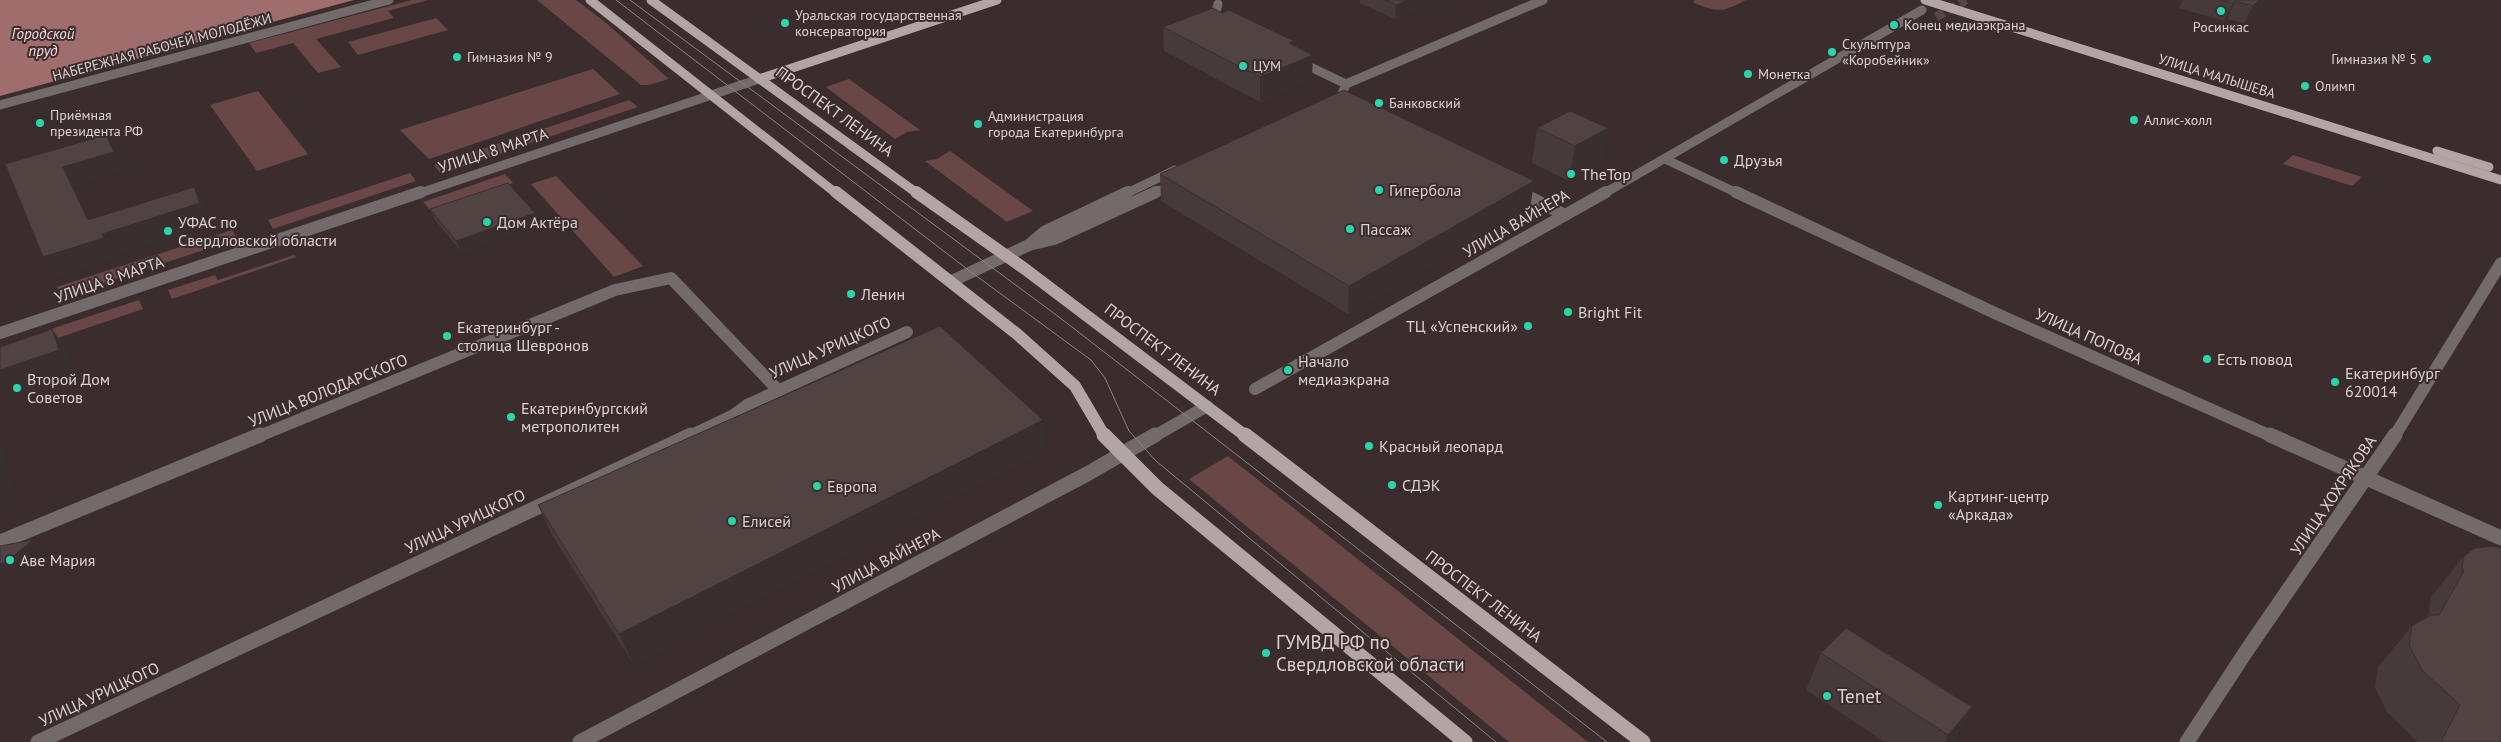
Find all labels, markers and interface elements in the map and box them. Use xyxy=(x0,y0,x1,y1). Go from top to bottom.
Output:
marker: Росинкас xyxy=(2215,5,2227,17)
place label: Уральская государственная консерватория xyxy=(795,6,962,40)
street label: НАБЕРЕЖНАЯ РАБОЧЕЙ МОЛОДЁЖИ xyxy=(50,9,274,85)
place label: Конец медиаэкрана xyxy=(1904,16,2025,34)
marker: Уральская государственная консерватория xyxy=(779,17,791,29)
place label: Росинкас xyxy=(2193,18,2249,36)
marker: Конец медиаэкрана xyxy=(1888,19,1900,31)
water label: Городской пруд xyxy=(12,24,75,60)
place label: Скульптура «Коробейник» xyxy=(1842,35,1930,69)
marker: Скульптура «Коробейник» xyxy=(1826,46,1838,58)
place label: Гимназия № 9 xyxy=(467,48,553,66)
street label: УЛИЦА МАЛЫШЕВА xyxy=(2156,50,2278,103)
place label: Гимназия № 5 xyxy=(2331,50,2417,68)
marker: Гимназия № 9 xyxy=(451,51,463,63)
marker: Гимназия № 5 xyxy=(2421,53,2433,65)
place label: ЦУМ xyxy=(1253,57,1281,75)
marker: ЦУМ xyxy=(1237,60,1249,72)
street label: ПРОСПЕКТ ЛЕНИНА xyxy=(772,62,898,161)
place label: Монетка xyxy=(1758,65,1811,83)
marker: Монетка xyxy=(1742,68,1754,80)
place label: Олимп xyxy=(2315,77,2355,95)
marker: Олимп xyxy=(2299,80,2311,92)
place label: Банковский xyxy=(1389,94,1461,112)
marker: Банковский xyxy=(1373,97,1385,109)
place label: Приёмная президента РФ xyxy=(50,106,143,140)
place label: Администрация города Екатеринбурга xyxy=(988,107,1124,141)
place label: Аллис-холл xyxy=(2144,111,2212,129)
marker: Аллис-холл xyxy=(2128,114,2140,126)
marker: Приёмная президента РФ xyxy=(34,117,46,129)
marker: Администрация города Екатеринбурга xyxy=(972,118,984,130)
street label: УЛИЦА 8 МАРТА xyxy=(436,123,551,177)
place label: Друзья xyxy=(1734,150,1783,170)
marker: Друзья xyxy=(1718,154,1730,166)
place label: TheTop xyxy=(1581,164,1631,184)
marker: TheTop xyxy=(1565,168,1577,180)
place label: Гипербола xyxy=(1389,180,1461,200)
marker: Гипербола xyxy=(1373,184,1385,196)
street label: УЛИЦА ВАЙНЕРА xyxy=(1459,184,1573,262)
place label: УФАС по Свердловской области xyxy=(178,212,337,250)
place label: Дом Актёра xyxy=(497,212,578,232)
marker: Дом Актёра xyxy=(481,216,493,228)
place label: Пассаж xyxy=(1360,219,1411,239)
marker: Пассаж xyxy=(1344,223,1356,235)
marker: УФАС по Свердловской области xyxy=(162,225,174,237)
street label: УЛИЦА 8 МАРТА xyxy=(52,251,167,307)
place label: Ленин xyxy=(860,284,905,304)
marker: Ленин xyxy=(845,288,857,300)
street label: ПРОСПЕКТ ЛЕНИНА xyxy=(1101,299,1226,400)
place label: Bright Fit xyxy=(1578,302,1643,322)
street label: УЛИЦА ПОПОВА xyxy=(2032,303,2146,369)
marker: Bright Fit xyxy=(1562,306,1574,318)
street label: УЛИЦА УРИЦКОГО xyxy=(766,311,894,383)
place label: ТЦ «Успенский» xyxy=(1406,316,1518,336)
place label: Екатеринбург - столица Шевронов xyxy=(457,317,589,355)
marker: ТЦ «Успенский» xyxy=(1522,320,1534,332)
marker: Екатеринбург - столица Шевронов xyxy=(441,330,453,342)
street label: УЛИЦА ВОЛОДАРСКОГО xyxy=(246,349,410,431)
place label: Есть повод xyxy=(2217,349,2293,369)
place label: Начало медиаэкрана xyxy=(1298,351,1390,389)
marker: Есть повод xyxy=(2201,353,2213,365)
place label: Екатеринбург 620014 xyxy=(2345,363,2440,401)
marker: Начало медиаэкрана xyxy=(1282,364,1294,376)
place label: Второй Дом Советов xyxy=(27,369,110,407)
marker: Екатеринбург 620014 xyxy=(2329,376,2341,388)
marker: Второй Дом Советов xyxy=(11,382,23,394)
place label: Екатеринбургский метрополитен xyxy=(521,398,648,436)
marker: Екатеринбургский метрополитен xyxy=(505,411,517,423)
street label: УЛИЦА ХОХРЯКОВА xyxy=(2286,431,2381,559)
place label: Красный леопард xyxy=(1379,436,1503,456)
marker: Красный леопард xyxy=(1363,440,1375,452)
place label: СДЭК xyxy=(1402,475,1441,495)
place label: Европа xyxy=(827,476,877,496)
marker: СДЭК xyxy=(1386,479,1398,491)
marker: Европа xyxy=(811,480,823,492)
street label: УЛИЦА УРИЦКОГО xyxy=(402,484,528,558)
place label: Картинг-центр «Аркада» xyxy=(1948,486,2049,524)
marker: Картинг-центр «Аркада» xyxy=(1932,499,1944,511)
place label: Елисей xyxy=(742,511,791,531)
marker: Елисей xyxy=(726,515,738,527)
street label: УЛИЦА ВАЙНЕРА xyxy=(829,523,944,597)
street label: ПРОСПЕКТ ЛЕНИНА xyxy=(1422,546,1547,647)
place label: Аве Мария xyxy=(20,550,95,570)
marker: Аве Мария xyxy=(4,554,16,566)
place label: ГУМВД РФ по Свердловской области xyxy=(1276,630,1465,676)
marker: ГУМВД РФ по Свердловской области xyxy=(1260,647,1272,659)
street label: УЛИЦА УРИЦКОГО xyxy=(36,657,162,731)
place label: Tenet xyxy=(1837,684,1882,708)
marker: Tenet xyxy=(1821,690,1833,702)

